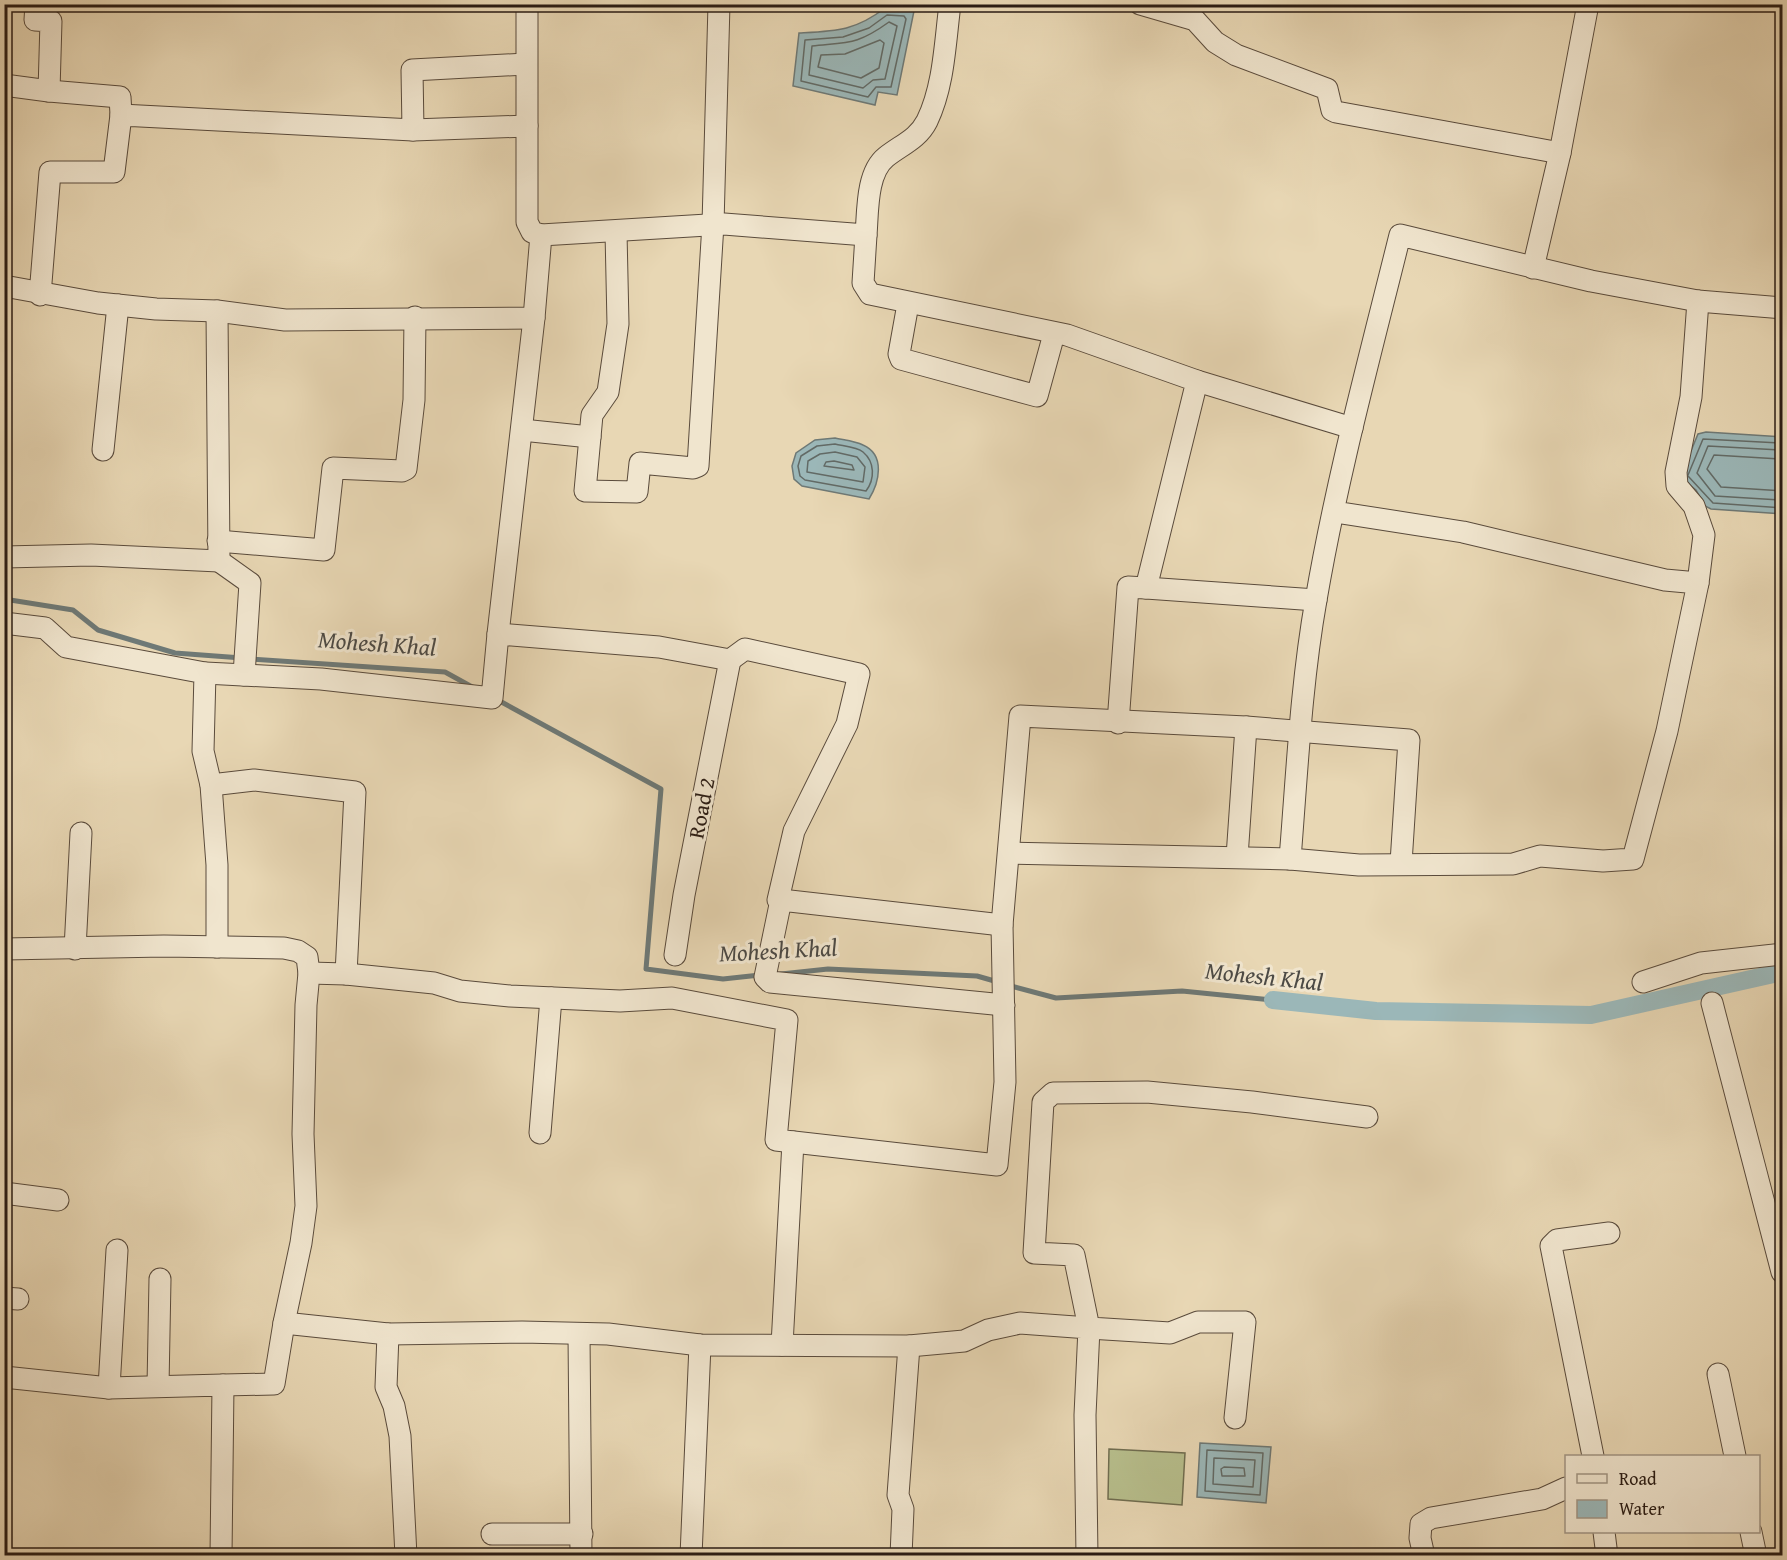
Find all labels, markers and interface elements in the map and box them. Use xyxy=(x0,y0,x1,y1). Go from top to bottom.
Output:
water label: Mohesh Khal xyxy=(317,621,437,665)
street label: Road 2 xyxy=(679,775,723,841)
water label: Mohesh Khal xyxy=(718,929,838,971)
water label: Mohesh Khal xyxy=(1203,952,1325,1000)
legend xyxy=(1565,1455,1760,1533)
text: Road xyxy=(1619,1465,1657,1492)
text: Water xyxy=(1619,1495,1665,1522)

